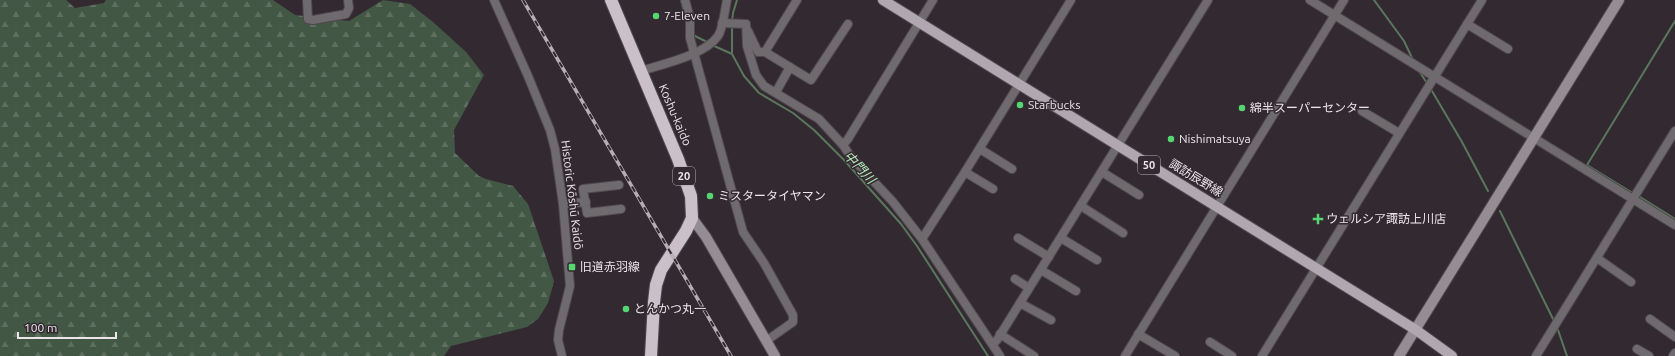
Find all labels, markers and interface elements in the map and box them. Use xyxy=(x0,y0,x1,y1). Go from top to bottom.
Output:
place label: 7-Eleven xyxy=(664,9,710,22)
marker: 7-Eleven xyxy=(651,11,661,21)
street label: Koshu-kaido xyxy=(657,82,694,148)
place label: Starbucks xyxy=(1028,98,1080,111)
marker: Starbucks xyxy=(1015,100,1025,110)
place label: 綿半スーパーセンター xyxy=(1250,101,1370,114)
marker: 綿半スーパーセンター xyxy=(1237,103,1247,113)
place label: Nishimatsuya xyxy=(1179,132,1251,145)
marker: Nishimatsuya xyxy=(1166,134,1176,144)
street label: Historic Kōshū Kaidō xyxy=(559,139,586,250)
water label: 中門川 xyxy=(842,148,880,187)
road number: 50 xyxy=(1138,156,1160,174)
street label: 諏訪辰野線 xyxy=(1167,157,1225,199)
road number: 20 xyxy=(673,167,695,185)
place label: ミスタータイヤマン xyxy=(718,189,826,202)
marker: ミスタータイヤマン xyxy=(705,191,715,201)
place label: ウェルシア諏訪上川店 xyxy=(1326,212,1446,225)
marker: ウェルシア諏訪上川店 xyxy=(1313,214,1323,224)
place label: 旧道赤羽線 xyxy=(580,260,640,273)
marker: 旧道赤羽線 xyxy=(567,262,577,272)
place label: とんかつ丸一 xyxy=(634,302,706,315)
marker: とんかつ丸一 xyxy=(621,304,631,314)
scale bar xyxy=(18,314,116,340)
text: 100 m xyxy=(24,321,57,334)

